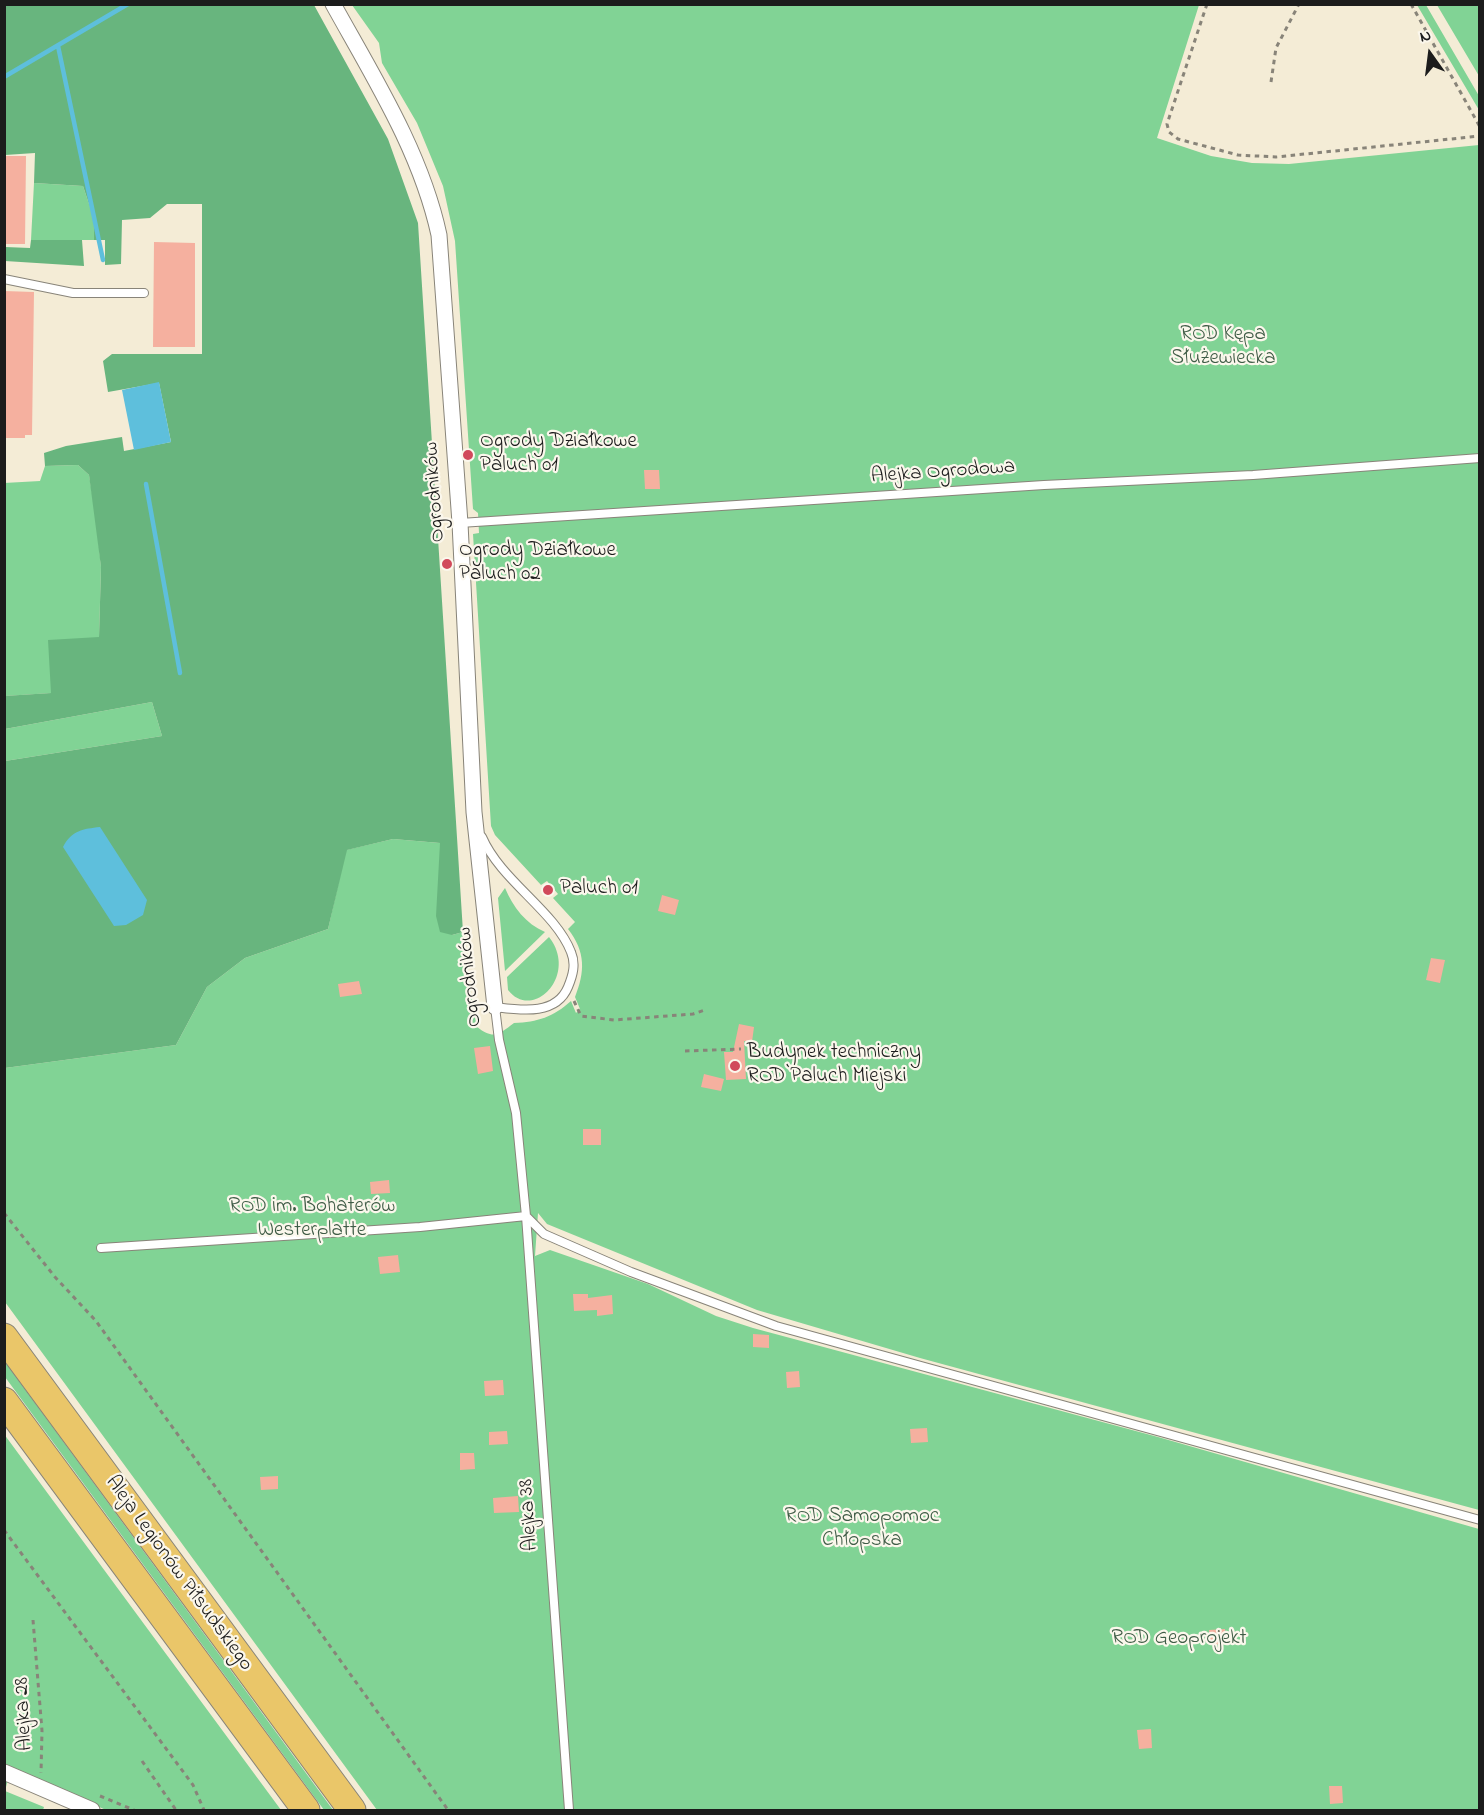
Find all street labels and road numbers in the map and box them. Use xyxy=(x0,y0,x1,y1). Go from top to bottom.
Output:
street label: Ogrodników xyxy=(420,441,452,543)
street label: Alejka Ogrodowa xyxy=(870,455,1016,491)
street label: Ogrodników xyxy=(453,926,489,1028)
street label: Aleja Legionów Piłsudskiego xyxy=(99,1471,257,1677)
street label: Alejka 38 xyxy=(515,1478,545,1552)
street label: Alejka 28 xyxy=(10,1676,40,1752)

